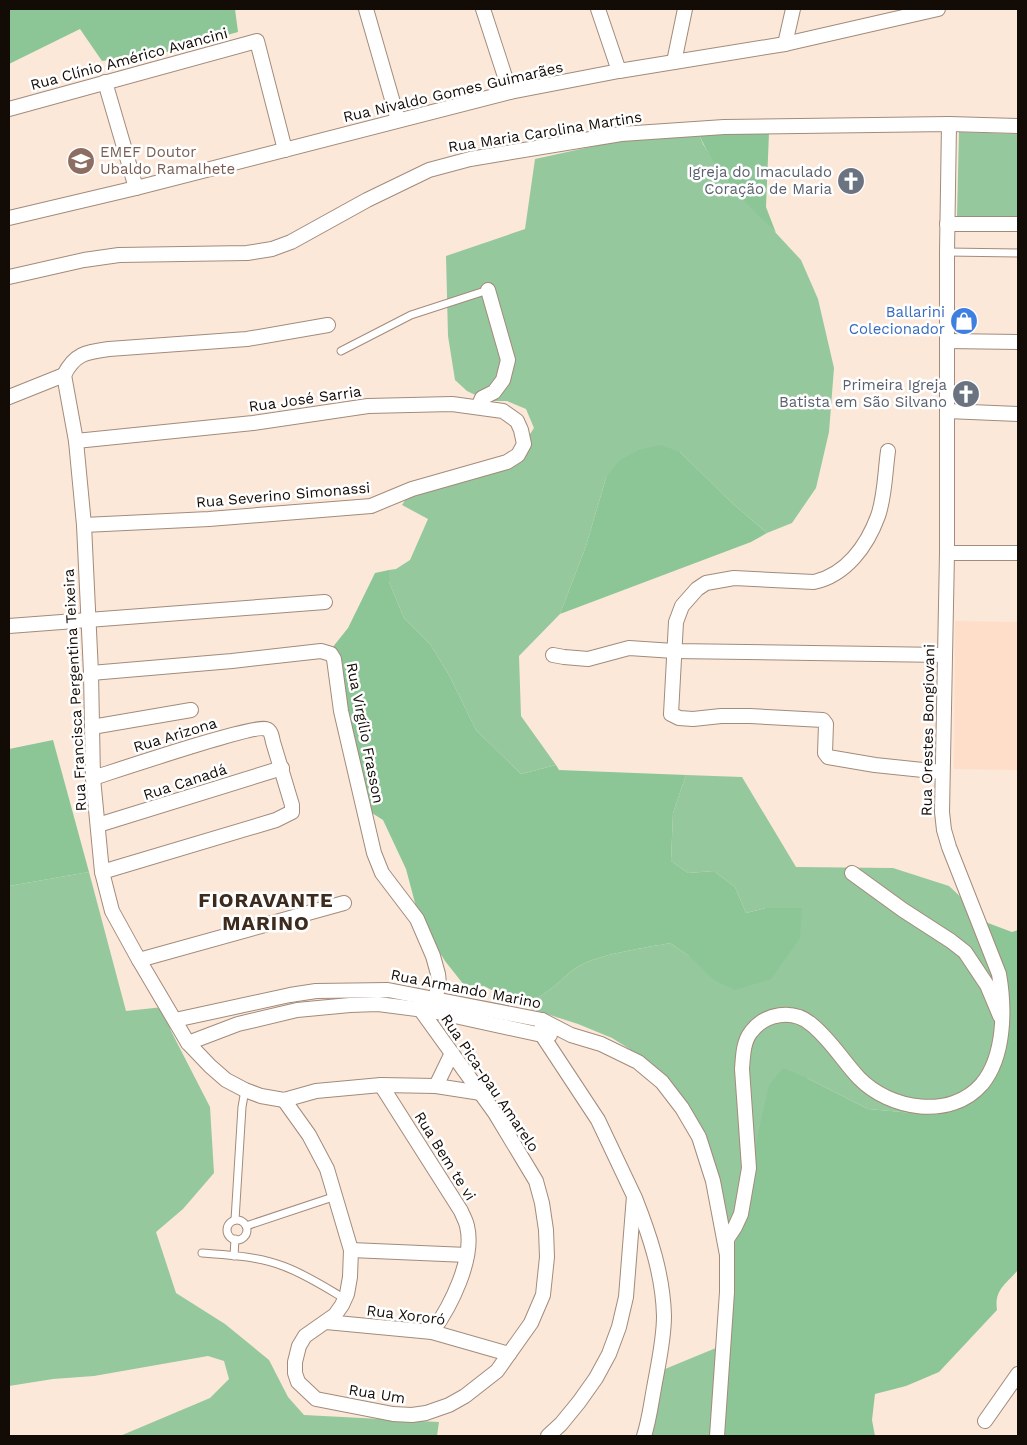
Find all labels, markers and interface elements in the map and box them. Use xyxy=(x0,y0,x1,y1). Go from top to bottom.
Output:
street label: Rua Clínio Américo Avancini xyxy=(28,24,230,94)
street label: Rua Nivaldo Gomes Guimarães xyxy=(341,58,565,126)
street label: Rua Maria Carolina Martins xyxy=(447,108,643,156)
place label: EMEF Doutor Ubaldo Ramalhete xyxy=(100,143,235,178)
school or university icon: EMEF Doutor Ubaldo Ramalhete xyxy=(66,146,96,176)
place label: Igreja do Imaculado Coração de Maria xyxy=(688,163,833,198)
church icon: Igreja do Imaculado Coração de Maria xyxy=(836,166,866,196)
place label: Ballarini Colecionador xyxy=(849,303,945,338)
shop icon: Ballarini Colecionador xyxy=(949,306,979,336)
place label: Primeira Igreja Batista em São Silvano xyxy=(779,376,947,411)
church icon: Primeira Igreja Batista em São Silvano xyxy=(951,379,981,409)
street label: Rua José Sarria xyxy=(247,382,363,416)
street label: Rua Severino Simonassi xyxy=(195,478,371,512)
street label: Rua Francisca Pergentina Teixeira xyxy=(60,568,90,812)
street label: Rua Orestes Bongiovani xyxy=(917,644,939,816)
street label: Rua Virgílio Frasson xyxy=(343,661,387,805)
street label: Rua Arizona xyxy=(131,714,219,756)
street label: Rua Canadá xyxy=(141,760,230,804)
district label: FIORAVANTE MARINO xyxy=(198,888,334,935)
street label: Rua Armando Marino xyxy=(389,966,543,1012)
street label: Rua Pica-pau Amarelo xyxy=(437,1011,543,1155)
street label: Rua Bem te vi xyxy=(411,1108,479,1204)
street label: Rua Xororó xyxy=(366,1301,446,1329)
street label: Rua Um xyxy=(347,1381,407,1407)

